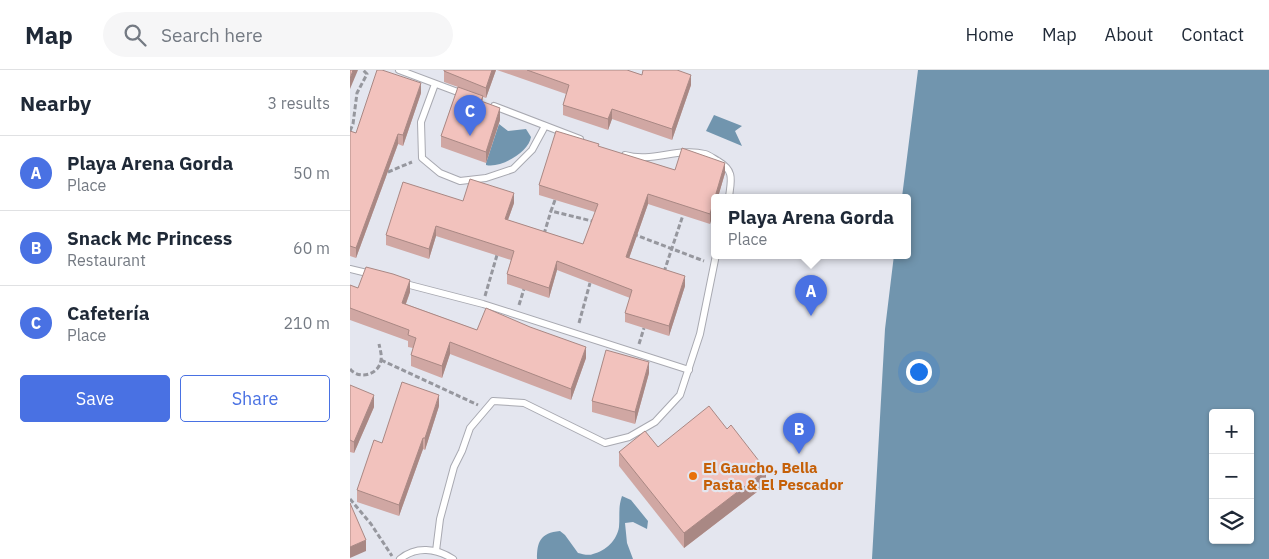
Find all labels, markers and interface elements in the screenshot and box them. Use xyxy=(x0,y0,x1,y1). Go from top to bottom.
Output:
search box xyxy=(103,12,453,57)
text: Map xyxy=(25,19,73,51)
icon: search xyxy=(121,21,149,49)
text: Search here xyxy=(161,23,263,47)
text: Home xyxy=(966,23,1014,46)
text: Map xyxy=(1042,23,1077,46)
text: About xyxy=(1105,23,1153,46)
text: Contact xyxy=(1181,23,1244,46)
text: Nearby xyxy=(20,89,91,117)
text: 3 results xyxy=(267,93,330,113)
pin: C xyxy=(454,95,486,136)
text: Playa Arena Gorda xyxy=(67,151,233,175)
text: A xyxy=(31,163,41,183)
text: 50 m xyxy=(293,163,330,183)
text: Place xyxy=(67,175,106,195)
popup xyxy=(711,194,911,259)
text: Playa Arena Gorda xyxy=(728,205,894,229)
text: Snack Mc Princess xyxy=(67,226,232,250)
text: Place xyxy=(728,229,767,249)
text: B xyxy=(31,238,41,258)
text: 60 m xyxy=(293,238,330,258)
text: Restaurant xyxy=(67,250,146,270)
pin: A xyxy=(795,275,827,316)
text: Cafetería xyxy=(67,301,149,325)
text: C xyxy=(31,313,41,333)
text: 210 m xyxy=(283,313,330,333)
text: Place xyxy=(67,325,106,345)
your location xyxy=(906,359,932,385)
button: Save xyxy=(20,375,170,422)
button: Share xyxy=(180,375,330,422)
map controls xyxy=(1209,409,1254,544)
button: + xyxy=(1209,409,1254,454)
pin: B xyxy=(783,413,815,454)
button: − xyxy=(1209,454,1254,499)
place label: El Gaucho, Bella Pasta & El Pescador xyxy=(703,458,843,494)
marker: El Gaucho, Bella Pasta & El Pescador xyxy=(687,470,699,482)
button: layers xyxy=(1209,499,1254,544)

